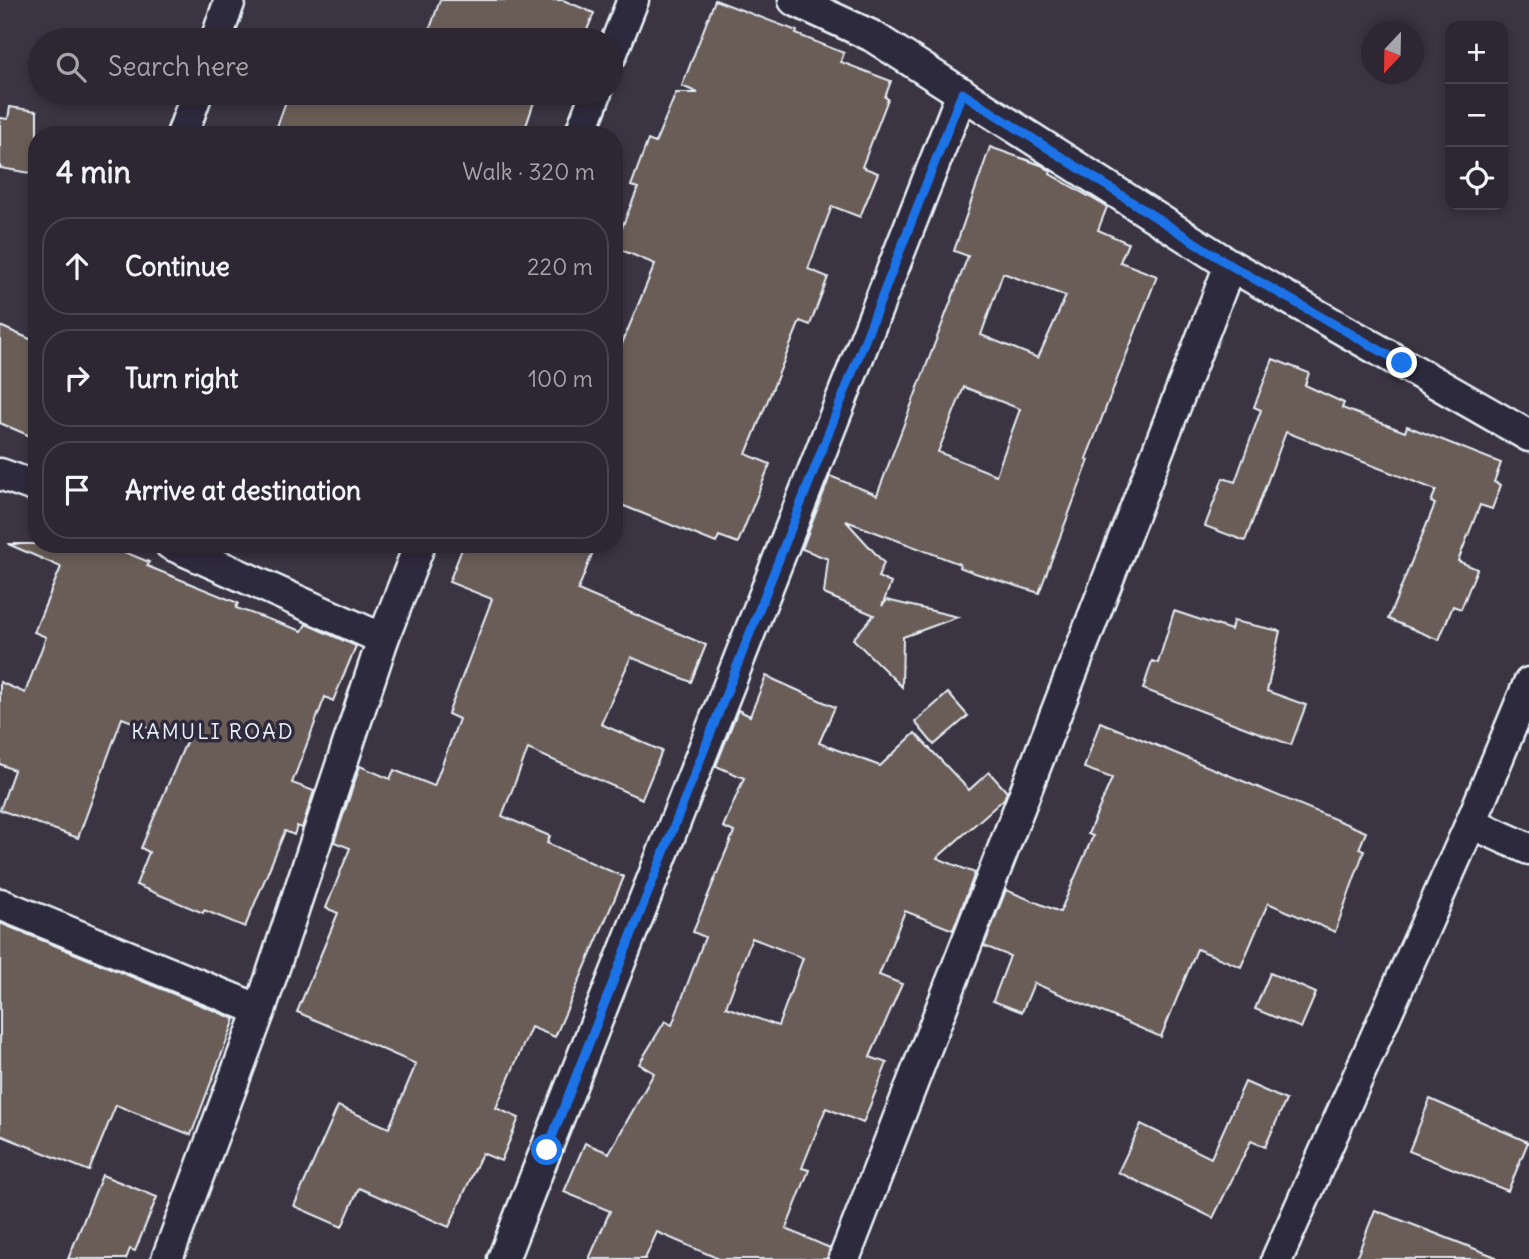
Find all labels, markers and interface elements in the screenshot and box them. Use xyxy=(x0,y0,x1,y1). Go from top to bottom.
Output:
north arrow xyxy=(1361,21,1424,84)
map controls xyxy=(1445,21,1508,210)
button: + xyxy=(1445,21,1508,84)
search box xyxy=(28,28,623,105)
icon: search xyxy=(52,48,90,86)
text: Search here xyxy=(108,50,249,83)
button: − xyxy=(1445,84,1508,147)
button: locate xyxy=(1445,147,1508,210)
text: 4 min xyxy=(56,153,131,191)
text: Walk · 320 m xyxy=(462,157,595,186)
icon: ahead xyxy=(58,247,96,285)
text: Continue xyxy=(125,250,230,283)
text: 220 m xyxy=(527,252,593,281)
route end xyxy=(1386,347,1417,378)
icon: right xyxy=(58,359,96,397)
text: Turn right xyxy=(125,362,238,395)
text: 100 m xyxy=(528,364,593,393)
icon: arrive xyxy=(58,471,96,509)
text: Arrive at destination xyxy=(125,474,361,507)
district label: KAMULI ROAD xyxy=(131,718,295,745)
route start xyxy=(531,1134,562,1165)

